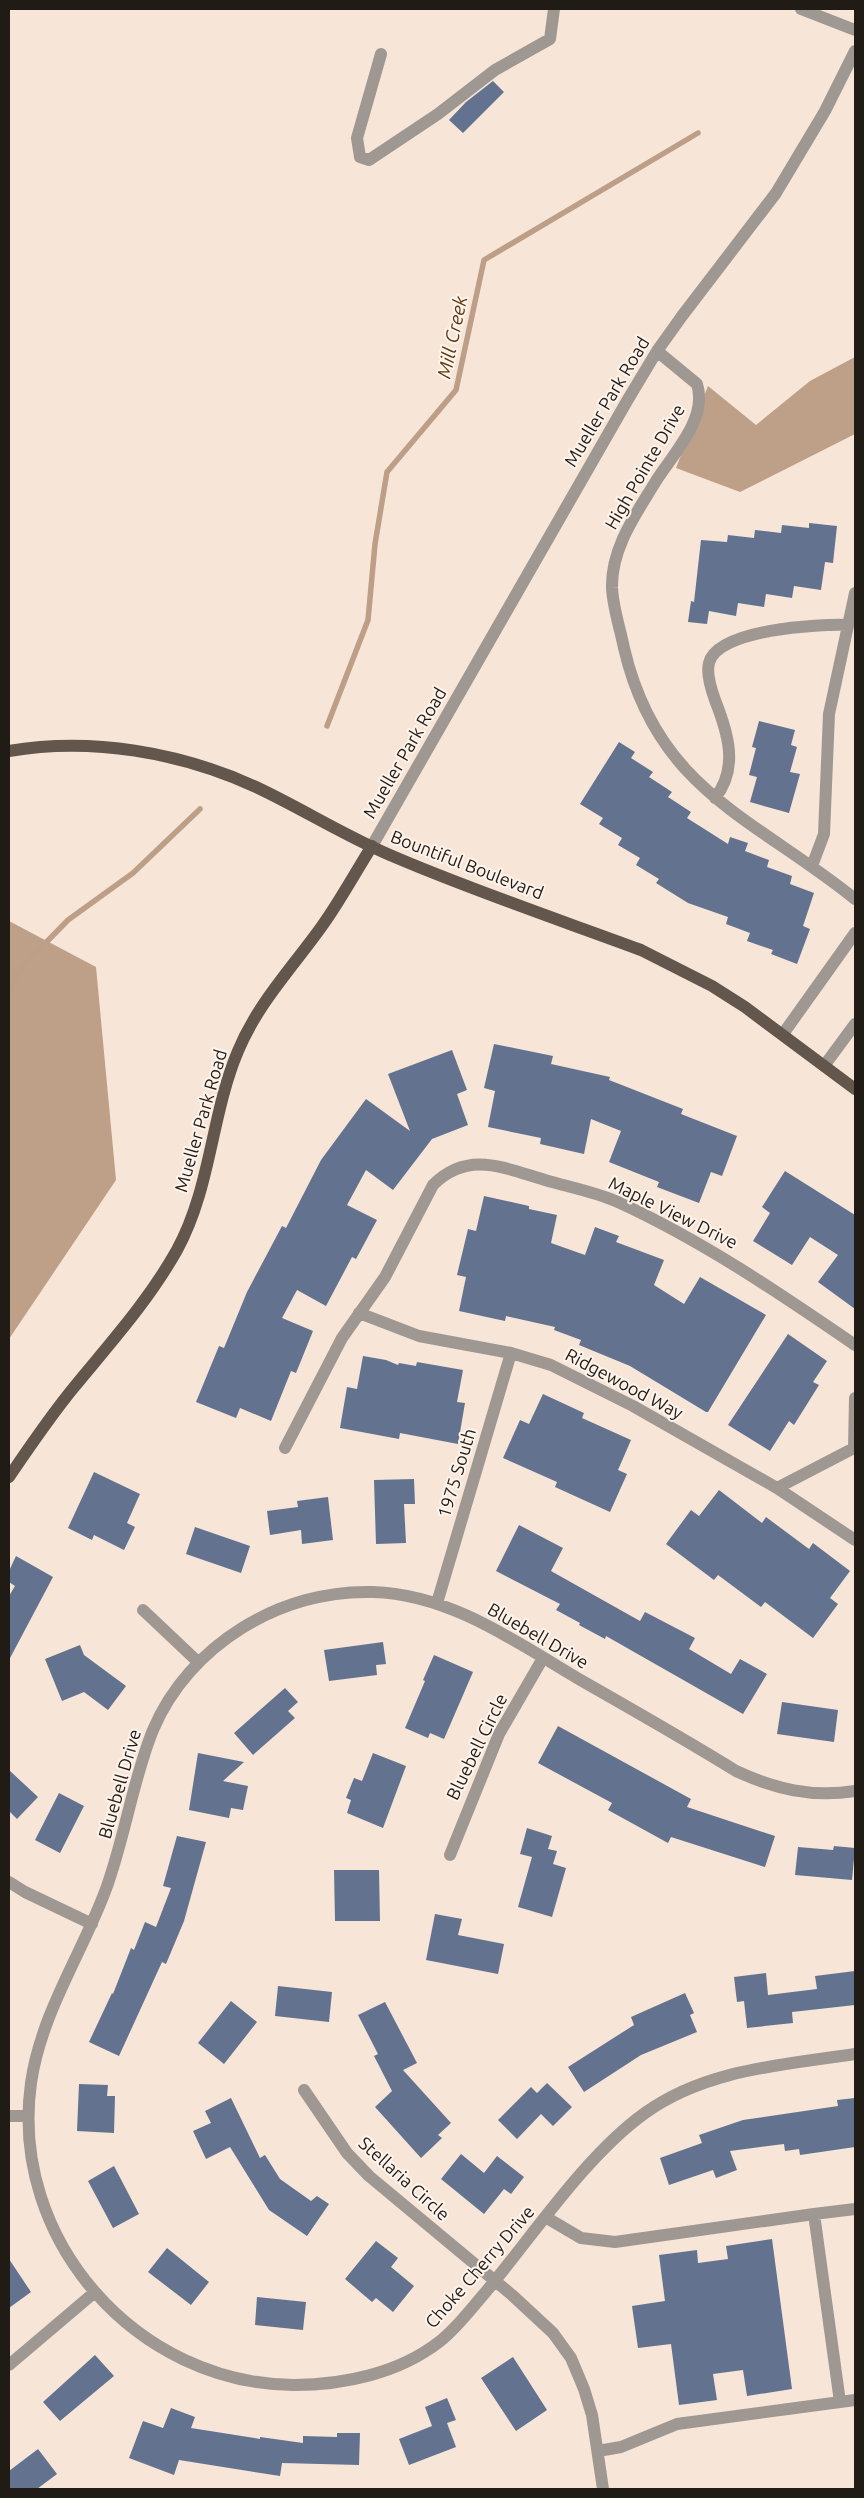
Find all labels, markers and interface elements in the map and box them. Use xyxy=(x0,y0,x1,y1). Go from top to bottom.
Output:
water label: Mill Creek xyxy=(433,293,472,380)
street label: Mueller Park Road xyxy=(560,333,653,470)
street label: High Pointe Drive xyxy=(600,400,688,533)
street label: Mueller Park Road xyxy=(359,684,450,821)
street label: Bountiful Boulevard xyxy=(388,826,547,902)
street label: Mueller Park Road xyxy=(170,1047,230,1194)
street label: Maple View Drive xyxy=(606,1172,741,1252)
street label: Ridgewood Way xyxy=(562,1344,687,1423)
street label: 1975 South xyxy=(433,1426,479,1520)
street label: Bluebell Drive xyxy=(485,1598,592,1672)
street label: Bluebell Circle xyxy=(442,1690,510,1803)
street label: Bluebell Drive xyxy=(94,1727,144,1841)
street label: Stellaria Circle xyxy=(355,2132,454,2224)
street label: Choke Cherry Drive xyxy=(421,2201,538,2332)

